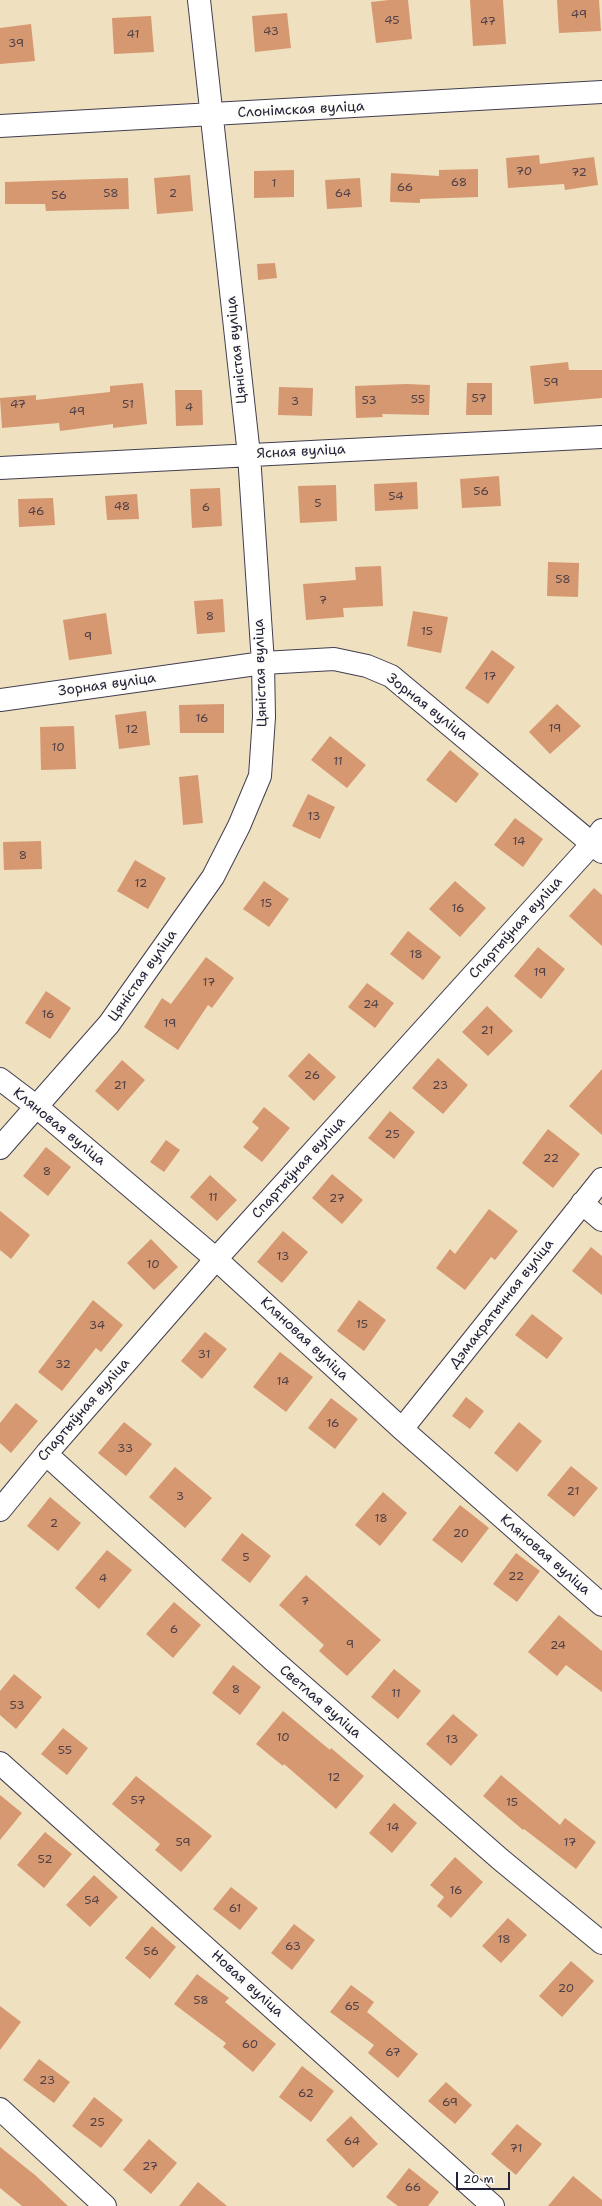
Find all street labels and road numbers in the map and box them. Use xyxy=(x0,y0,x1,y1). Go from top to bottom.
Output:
street label: Слонімская вуліца xyxy=(237,98,365,122)
street label: Цяністая вуліца xyxy=(223,295,251,405)
street label: Ясная вуліца xyxy=(256,441,346,463)
street label: Цяністая вуліца xyxy=(251,619,271,727)
street label: Зорная вуліца xyxy=(57,670,157,700)
street label: Зорная вуліца xyxy=(383,670,471,744)
street label: Спартыўная вуліца xyxy=(466,874,566,982)
street label: Цяністая вуліца xyxy=(105,927,181,1025)
street label: Кляновая вуліца xyxy=(9,1085,109,1169)
street label: Спартыўная вуліца xyxy=(249,1114,349,1222)
street label: Дэмакратычная вуліца xyxy=(446,1236,558,1372)
street label: Кляновая вуліца xyxy=(257,1294,351,1384)
street label: Спартыўная вуліца xyxy=(35,1355,133,1465)
street label: Кляновая вуліца xyxy=(496,1511,594,1599)
street label: Светлая вуліца xyxy=(276,1662,364,1742)
street label: Новая вуліца xyxy=(207,1947,287,2021)

